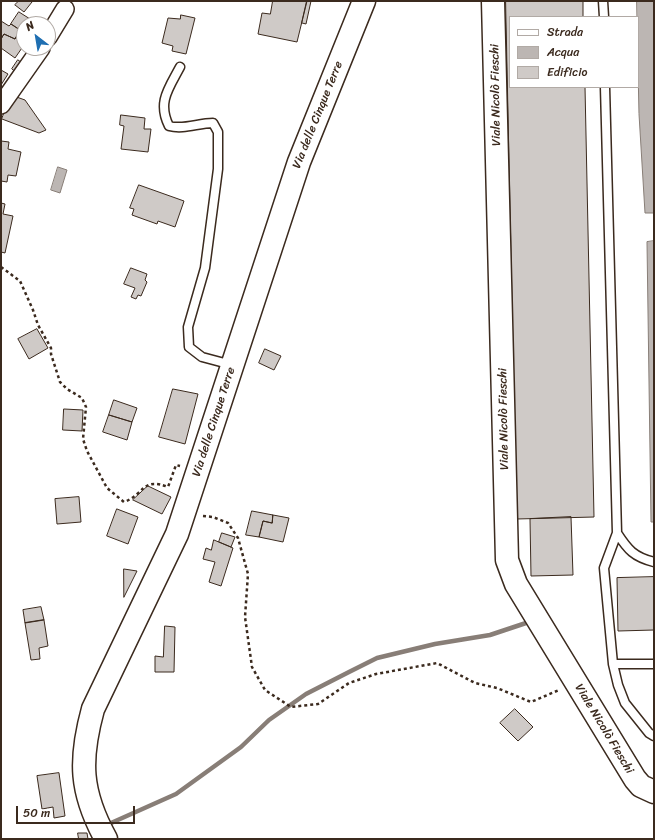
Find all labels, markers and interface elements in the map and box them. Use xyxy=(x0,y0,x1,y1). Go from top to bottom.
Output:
north arrow xyxy=(16,16,56,56)
text: N xyxy=(22,16,38,36)
legend xyxy=(509,16,639,88)
text: Strada xyxy=(547,21,583,43)
text: Acqua xyxy=(547,41,579,63)
street label: Viale Nicolò Fieschi xyxy=(488,44,504,146)
street label: Via delle Cinque Terre xyxy=(290,59,346,171)
text: Edificio xyxy=(547,61,587,83)
street label: Via delle Cinque Terre xyxy=(189,365,239,479)
street label: Viale Nicolò Fieschi xyxy=(496,368,512,470)
street label: Viale Nicolò Fieschi xyxy=(571,681,637,777)
scale bar xyxy=(18,798,137,824)
text: 50 m xyxy=(23,802,50,824)

